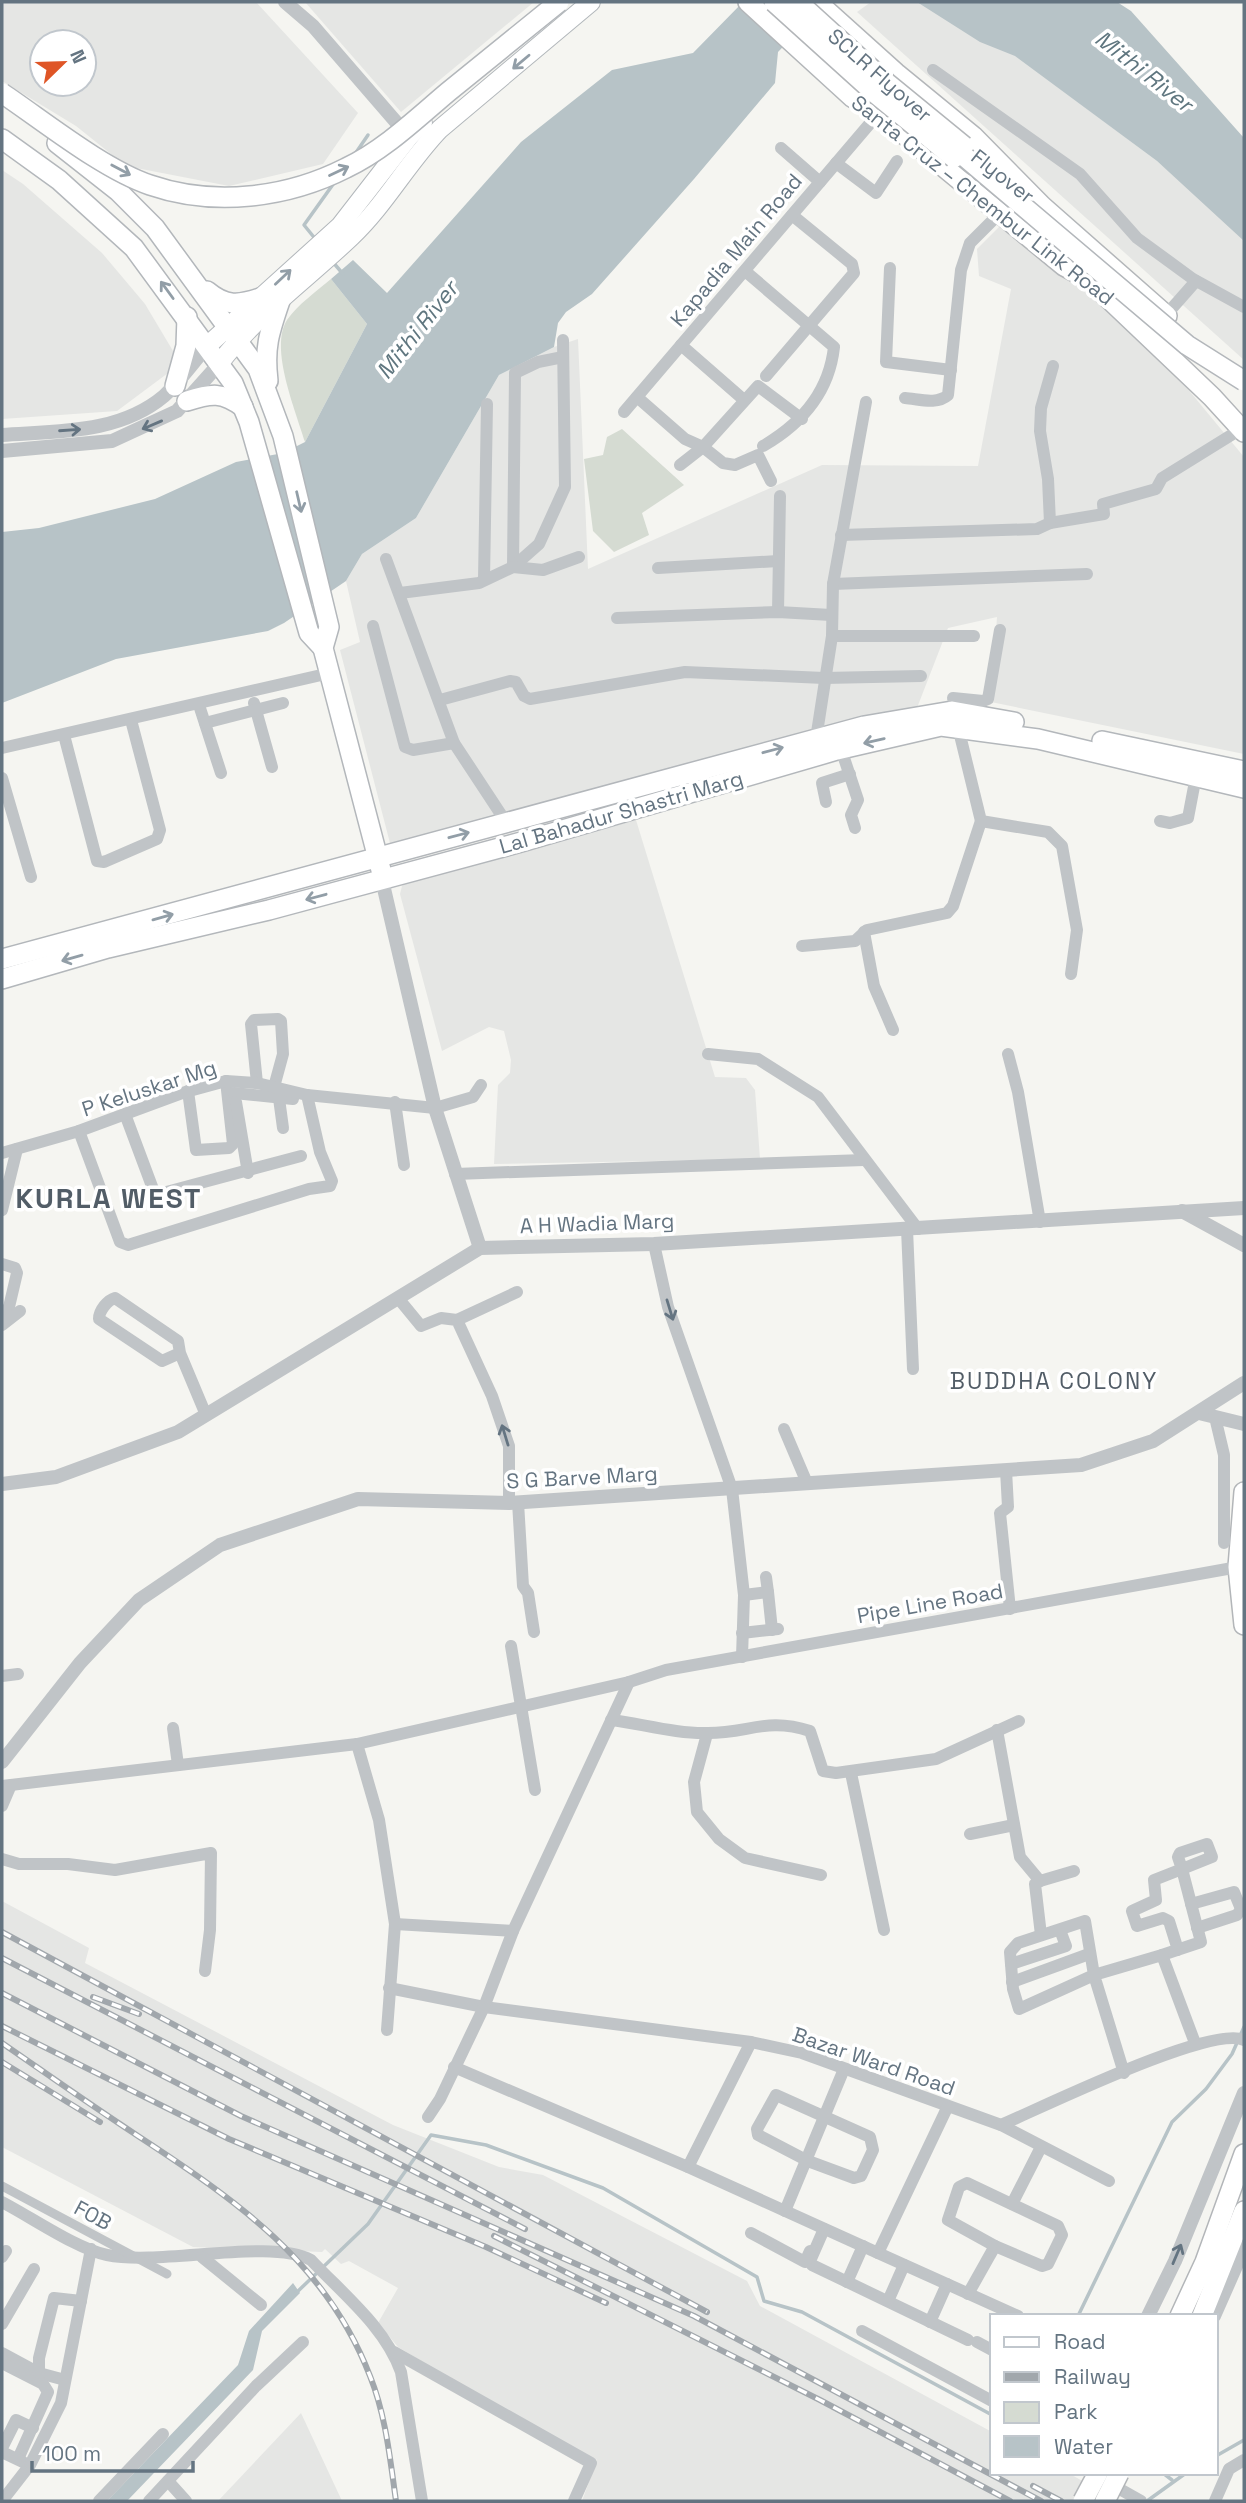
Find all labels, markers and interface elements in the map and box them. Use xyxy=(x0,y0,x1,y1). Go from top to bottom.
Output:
street label: SCLR Flyover xyxy=(822,22,938,128)
water label: Mithi River xyxy=(1089,23,1201,120)
north arrow xyxy=(28,28,98,98)
text: N xyxy=(64,46,92,67)
one-way arrow xyxy=(512,54,530,69)
street label: Santa Cruz – Chembur Link Road xyxy=(846,89,1120,311)
street label: Flyover xyxy=(966,143,1040,209)
one-way arrow xyxy=(110,164,131,177)
one-way arrow xyxy=(328,164,350,177)
street label: Kapadia Main Road xyxy=(664,168,808,332)
one-way arrow xyxy=(274,268,291,285)
water label: Mithi River xyxy=(369,273,466,385)
one-way arrow xyxy=(159,282,174,300)
one-way arrow xyxy=(141,419,163,432)
one-way arrow xyxy=(58,423,81,436)
one-way arrow xyxy=(293,490,306,513)
one-way arrow xyxy=(863,735,886,748)
one-way arrow xyxy=(762,743,784,756)
street label: Lal Bahadur Shastri Marg xyxy=(496,764,746,860)
one-way arrow xyxy=(447,828,469,841)
one-way arrow xyxy=(306,892,328,905)
one-way arrow xyxy=(151,910,173,923)
one-way arrow xyxy=(61,953,83,966)
street label: P Keluskar Mg xyxy=(78,1054,220,1122)
district label: KURLA WEST xyxy=(15,1180,203,1216)
street label: A H Wadia Marg xyxy=(519,1207,675,1239)
one-way arrow xyxy=(665,1299,678,1321)
district label: BUDDHA COLONY xyxy=(950,1366,1158,1396)
one-way arrow xyxy=(498,1424,511,1446)
street label: S G Barve Marg xyxy=(506,1460,658,1494)
street label: Pipe Line Road xyxy=(855,1577,1005,1629)
street label: Bazar Ward Road xyxy=(789,2021,959,2101)
street label: FOB xyxy=(70,2194,116,2236)
one-way arrow xyxy=(1172,2244,1185,2265)
legend xyxy=(990,2314,1218,2475)
text: Road xyxy=(1054,2328,1106,2355)
text: Railway xyxy=(1054,2363,1131,2390)
text: Park xyxy=(1054,2398,1098,2425)
scale bar xyxy=(32,2430,192,2474)
text: Water xyxy=(1054,2433,1113,2460)
text: 100 m xyxy=(42,2440,101,2467)

